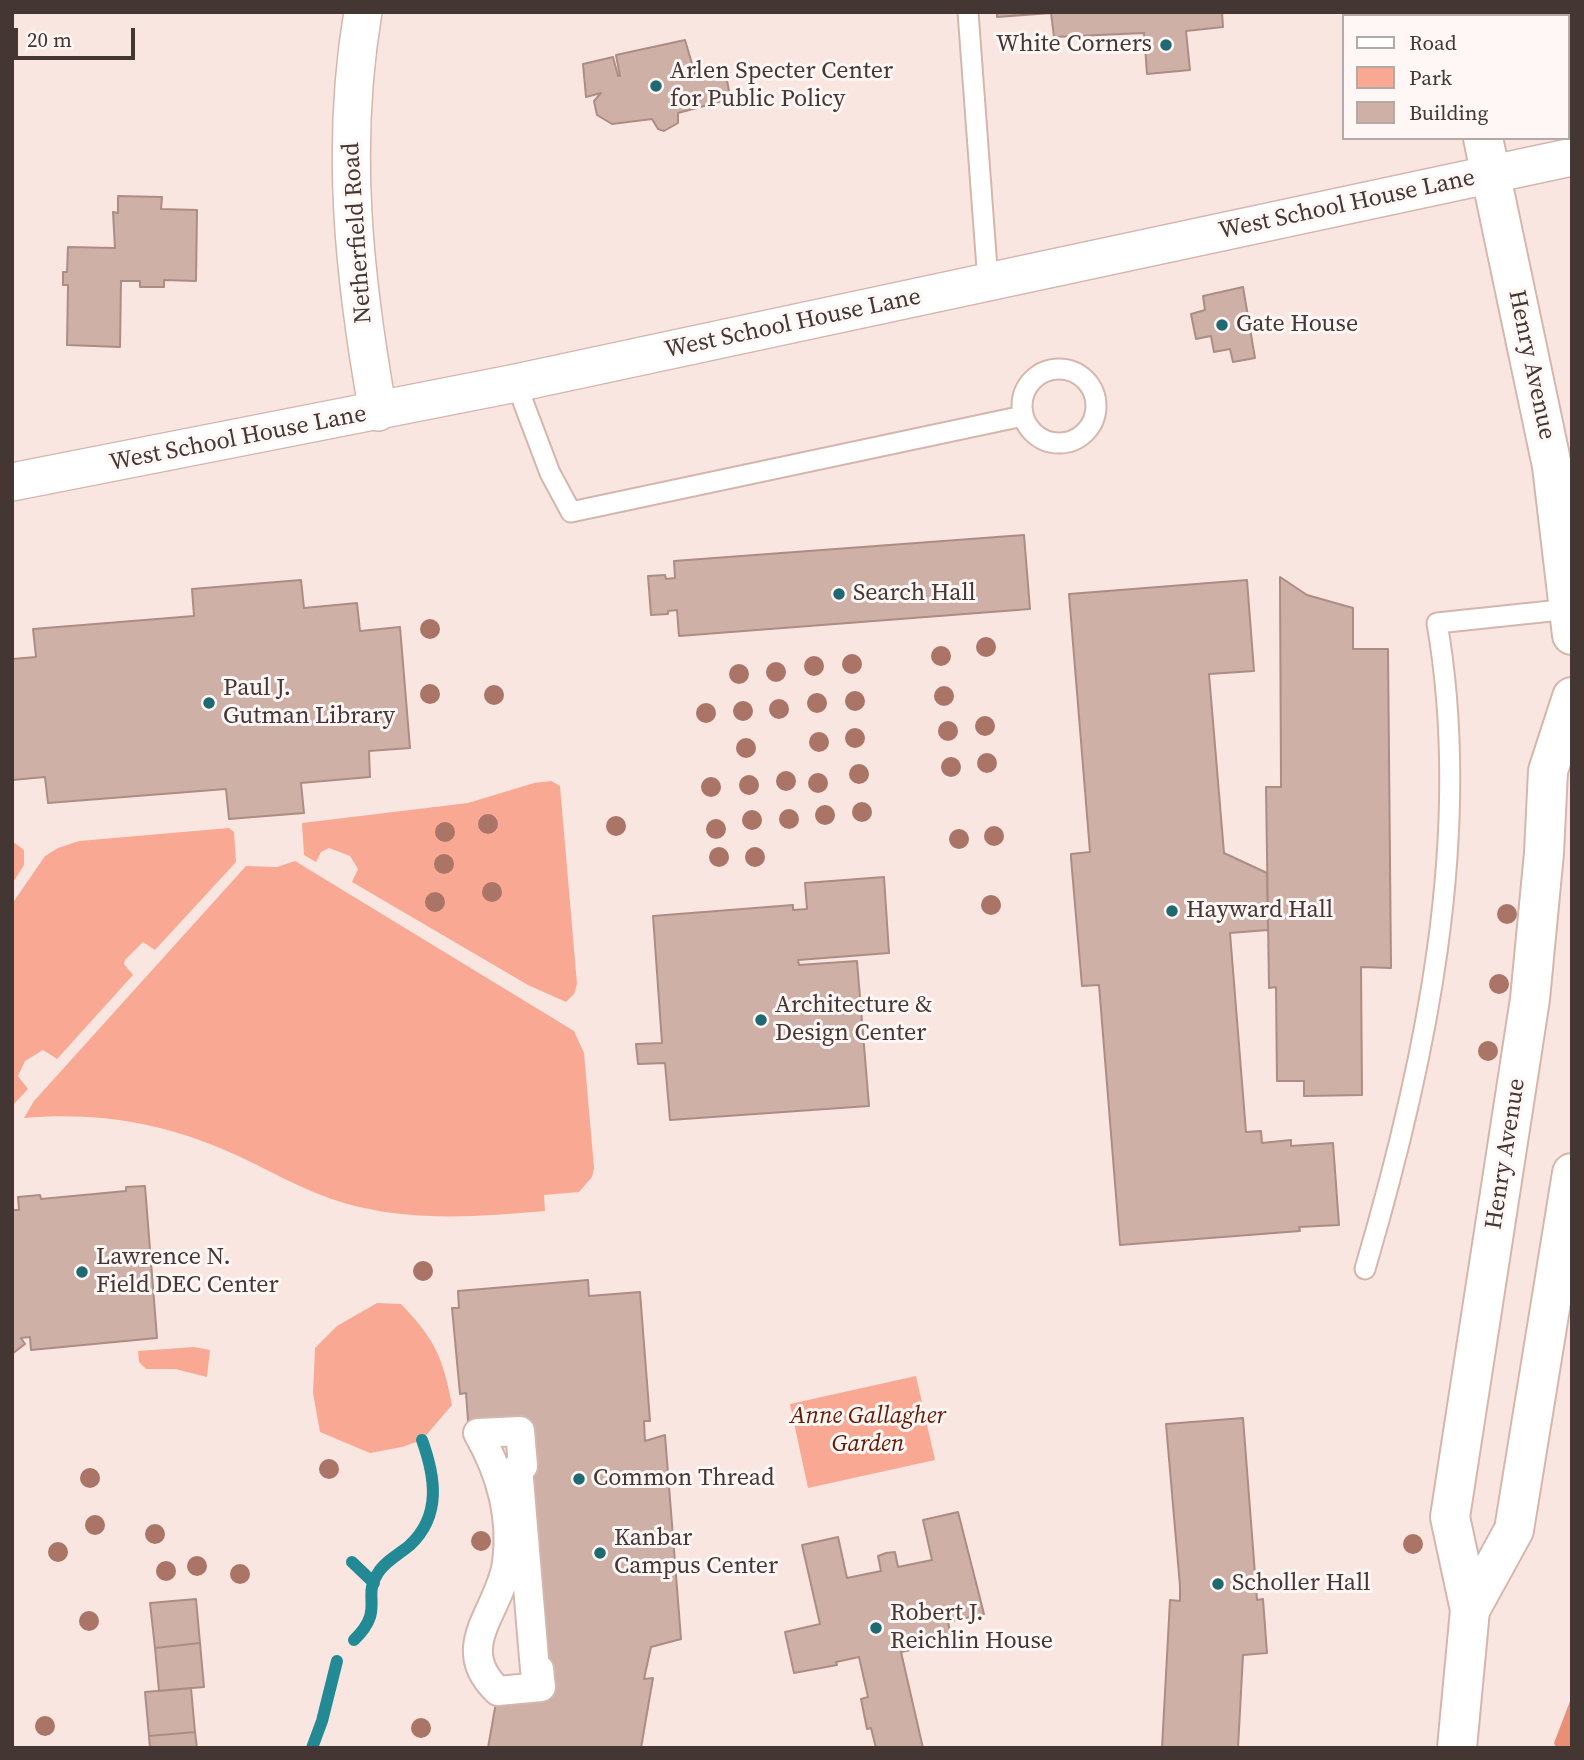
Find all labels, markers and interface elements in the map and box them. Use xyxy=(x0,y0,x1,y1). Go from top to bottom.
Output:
scale bar xyxy=(18,14,138,58)
legend xyxy=(1342,14,1570,140)
text: 20 m xyxy=(27,25,72,54)
text: Road xyxy=(1409,28,1457,57)
place label: White Corners xyxy=(996,31,1152,59)
marker: White Corners xyxy=(1158,37,1174,53)
place label: Arlen Specter Center for Public Policy xyxy=(670,58,893,114)
text: Park xyxy=(1409,63,1452,92)
marker: Arlen Specter Center for Public Policy xyxy=(648,78,664,94)
text: Building xyxy=(1409,98,1488,127)
street label: Netherfield Road xyxy=(337,141,379,325)
street label: West School House Lane xyxy=(1216,164,1478,246)
street label: West School House Lane xyxy=(662,283,924,365)
street label: Henry Avenue xyxy=(1501,288,1561,442)
place label: Gate House xyxy=(1236,311,1358,339)
marker: Gate House xyxy=(1214,317,1230,333)
street label: West School House Lane xyxy=(107,400,369,478)
place label: Search Hall xyxy=(853,580,976,608)
marker: Search Hall xyxy=(831,586,847,602)
place label: Paul J. Gutman Library xyxy=(223,675,395,731)
marker: Paul J. Gutman Library xyxy=(201,695,217,711)
place label: Hayward Hall xyxy=(1186,897,1333,925)
marker: Hayward Hall xyxy=(1164,903,1180,919)
place label: Architecture & Design Center xyxy=(775,992,932,1048)
marker: Architecture & Design Center xyxy=(753,1012,769,1028)
street label: Henry Avenue xyxy=(1480,1077,1532,1231)
place label: Lawrence N. Field DEC Center xyxy=(96,1244,279,1300)
marker: Lawrence N. Field DEC Center xyxy=(74,1264,90,1280)
park label: Anne Gallagher Garden xyxy=(790,1403,946,1459)
place label: Common Thread xyxy=(593,1465,775,1493)
marker: Common Thread xyxy=(571,1471,587,1487)
place label: Kanbar Campus Center xyxy=(614,1525,778,1581)
marker: Kanbar Campus Center xyxy=(592,1545,608,1561)
place label: Scholler Hall xyxy=(1232,1570,1370,1598)
marker: Scholler Hall xyxy=(1210,1576,1226,1592)
place label: Robert J. Reichlin House xyxy=(890,1600,1053,1656)
marker: Robert J. Reichlin House xyxy=(868,1620,884,1636)

